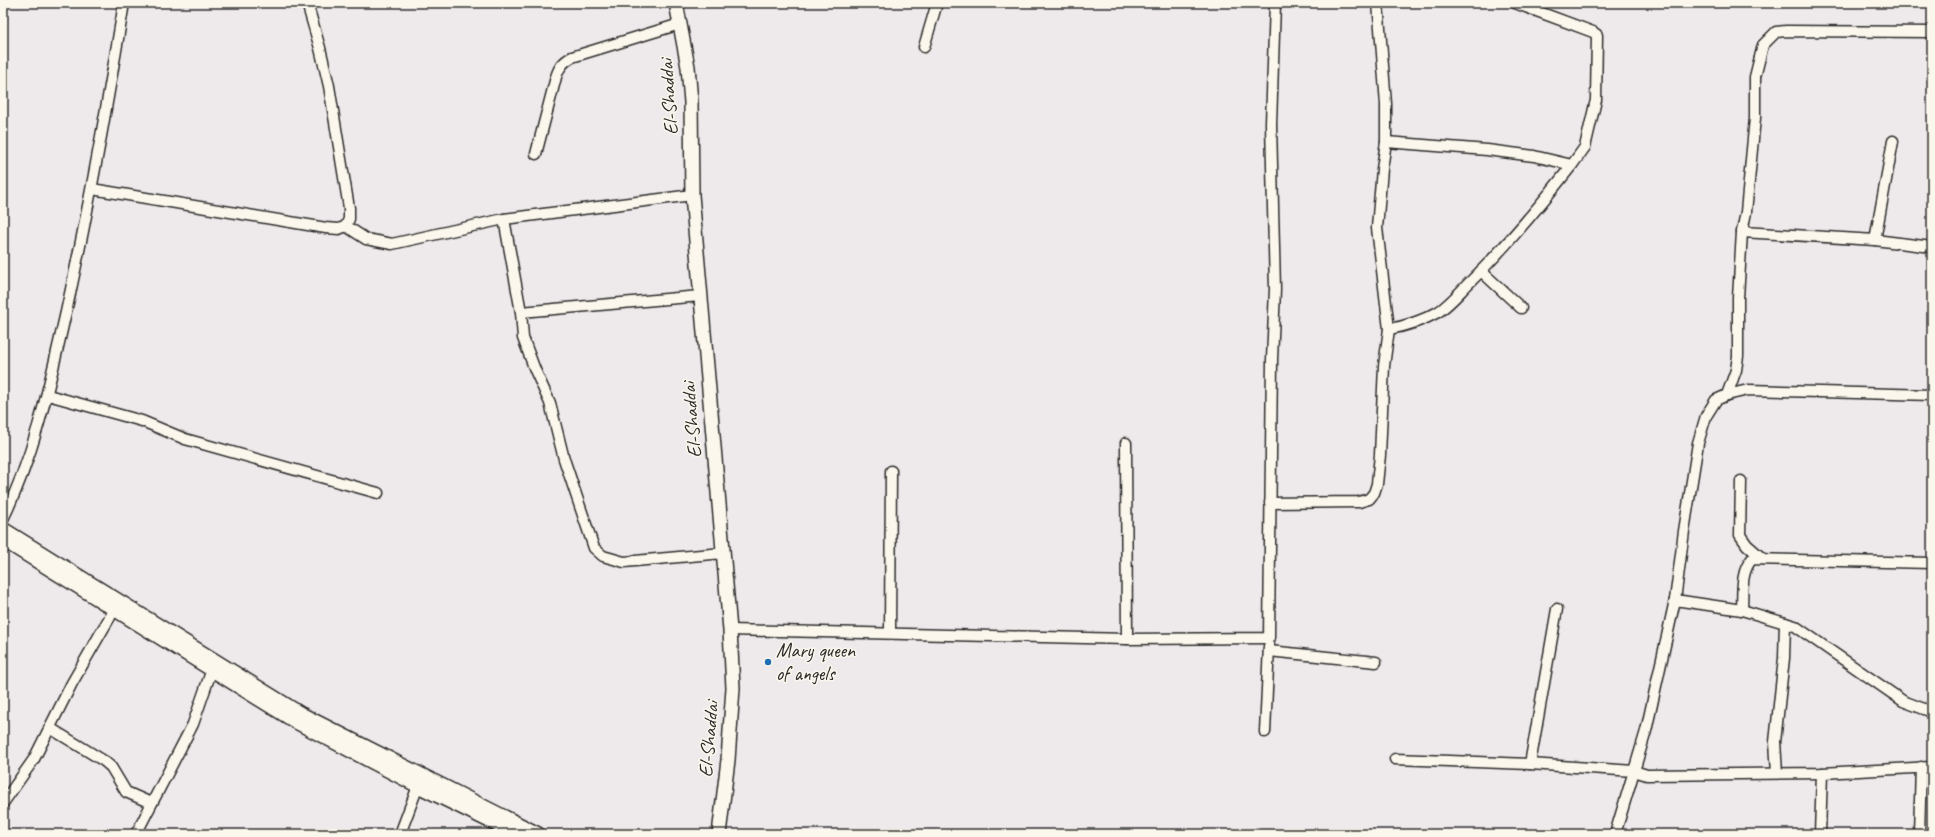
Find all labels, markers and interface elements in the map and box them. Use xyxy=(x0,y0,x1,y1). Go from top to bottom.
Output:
street label: El-Shaddai xyxy=(653,56,684,136)
street label: El-Shaddai xyxy=(676,379,707,459)
place label: Mary queen of angels xyxy=(776,638,856,686)
marker: Mary queen of angels xyxy=(763,657,773,667)
street label: El-Shaddai xyxy=(693,698,724,778)

